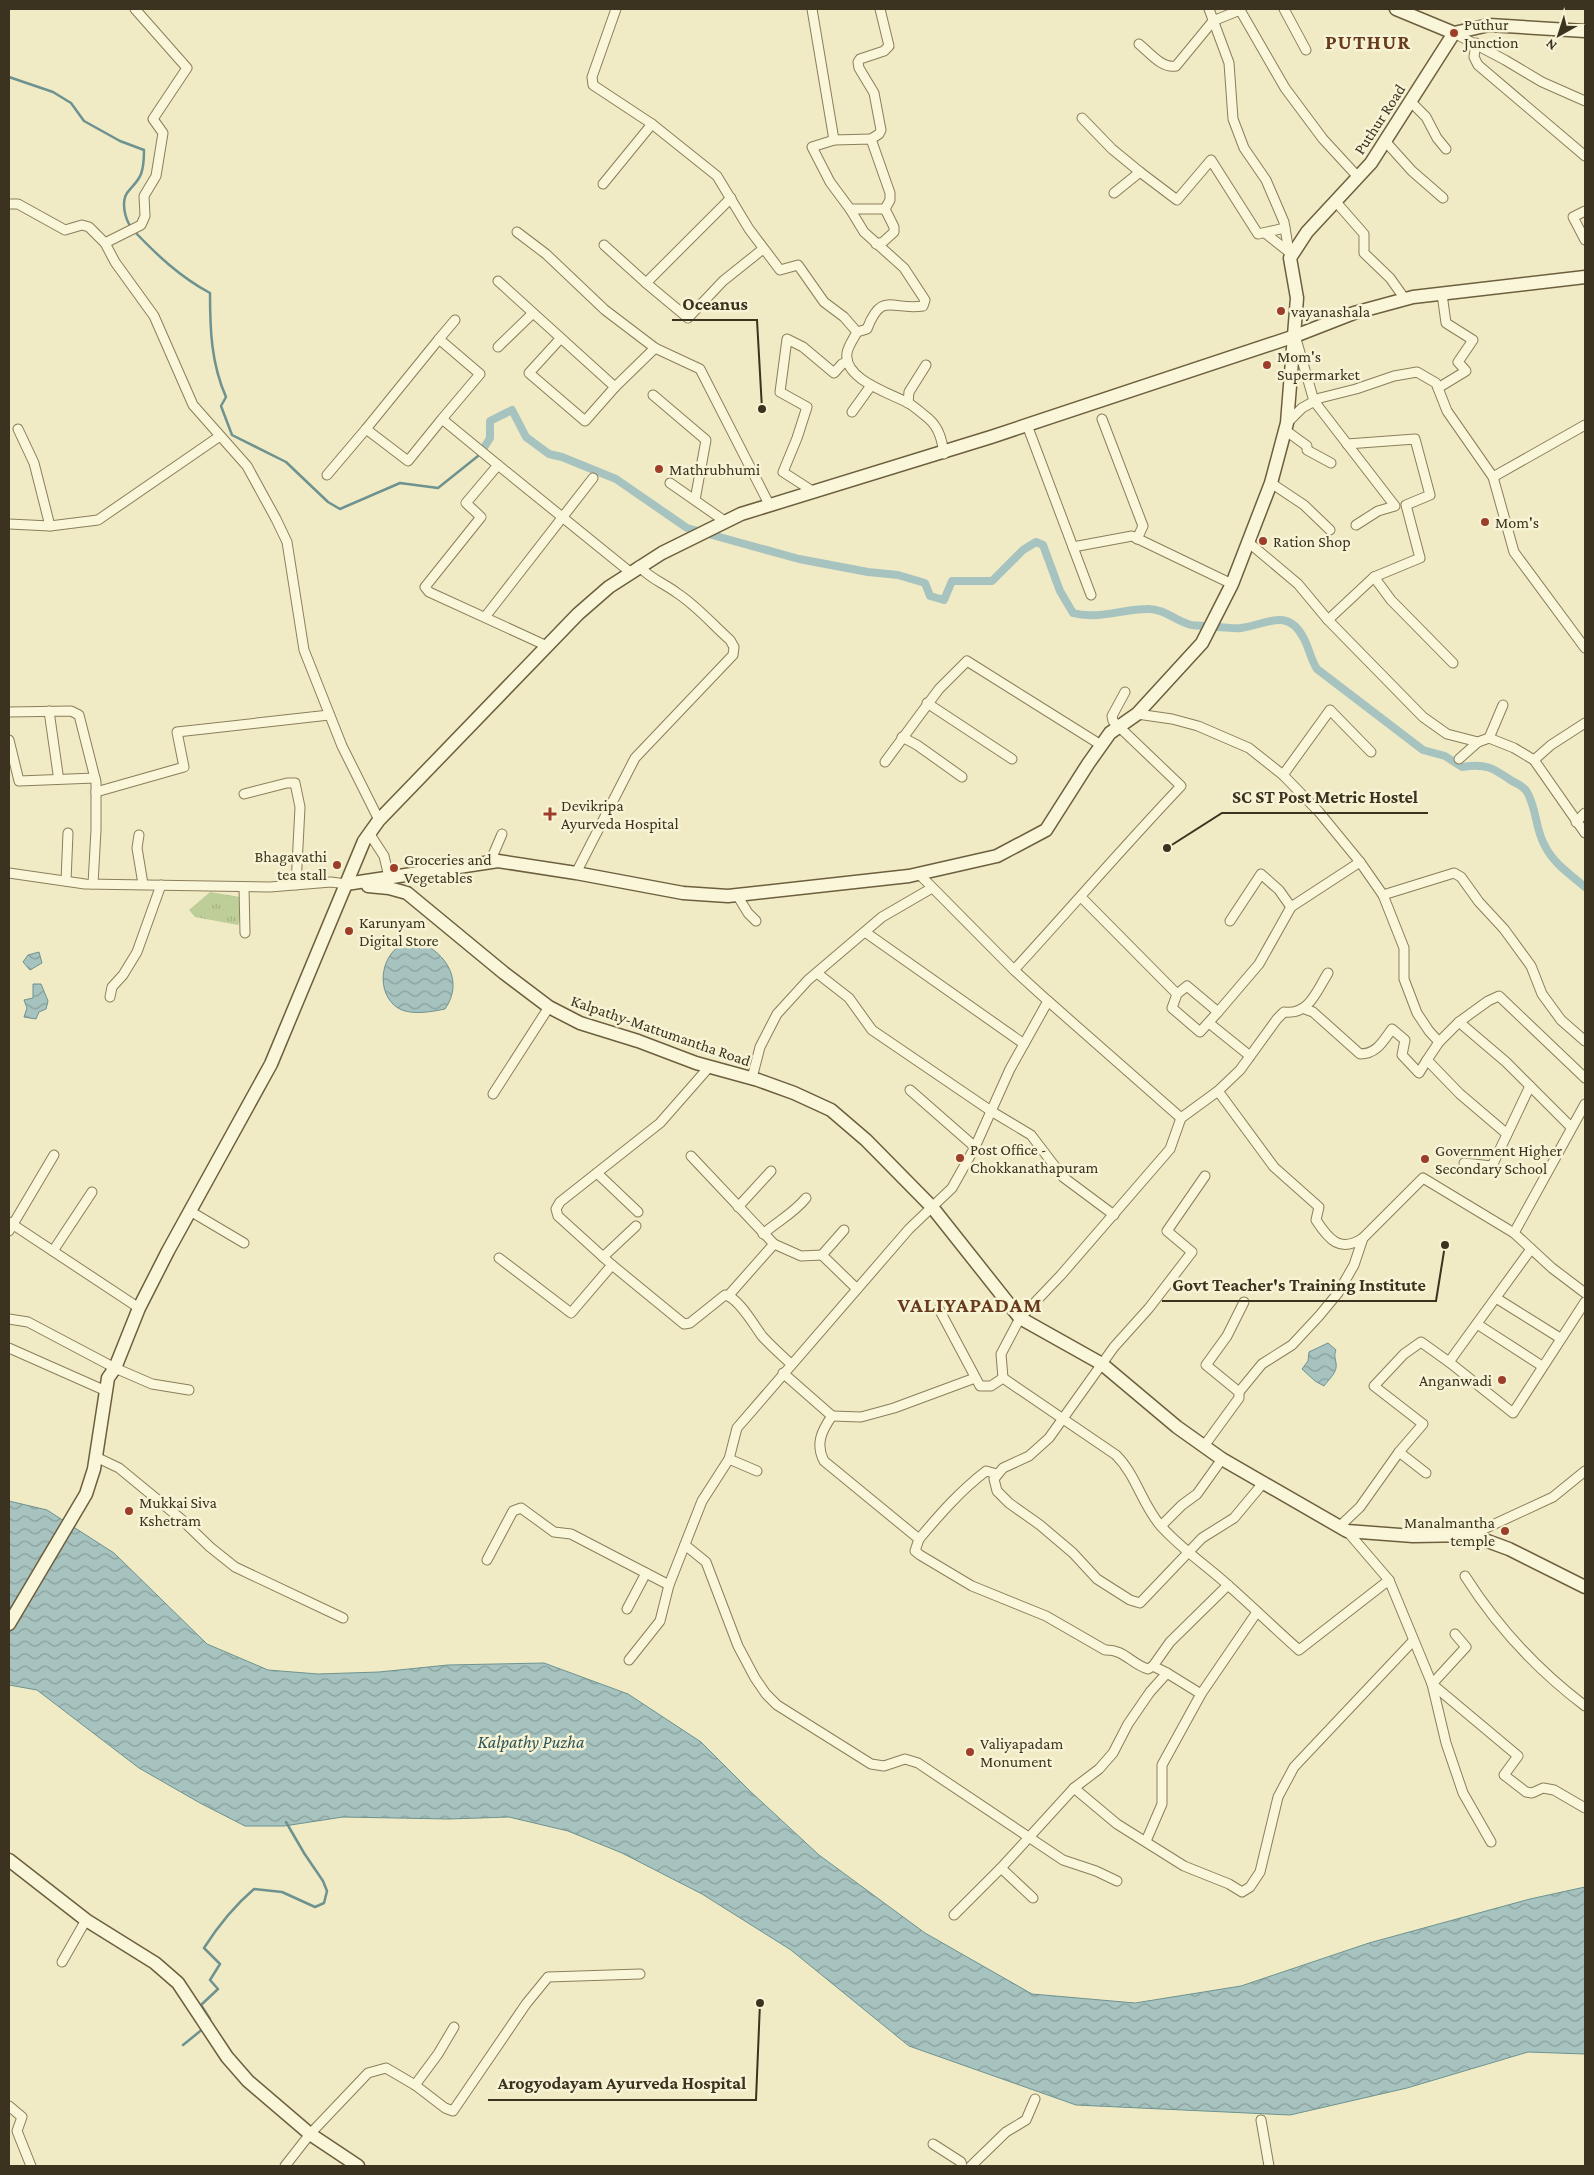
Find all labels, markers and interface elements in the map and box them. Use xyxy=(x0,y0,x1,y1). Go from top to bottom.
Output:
north arrow xyxy=(1534,10,1584,60)
place label: Puthur Junction xyxy=(1462,16,1519,52)
marker: Puthur Junction xyxy=(1448,27,1460,39)
district label: PUTHUR xyxy=(1325,30,1411,54)
text: N xyxy=(1542,36,1560,54)
street label: Puthur Road xyxy=(1351,81,1409,157)
callout: Oceanus xyxy=(672,287,757,320)
text: Oceanus xyxy=(682,294,748,314)
place label: vayanashala xyxy=(1290,303,1371,321)
marker: vayanashala xyxy=(1275,305,1287,317)
place label: Mom's Supermarket xyxy=(1277,348,1360,384)
marker: Mom's Supermarket xyxy=(1261,359,1273,371)
place label: Mathrubhumi xyxy=(669,461,760,478)
marker: Mathrubhumi xyxy=(653,463,665,475)
place label: Mom's xyxy=(1495,514,1539,531)
marker: Mom's xyxy=(1479,516,1491,528)
place label: Ration Shop xyxy=(1273,533,1351,551)
marker: Ration Shop xyxy=(1257,535,1269,547)
callout: SC ST Post Metric Hostel xyxy=(1222,780,1428,813)
text: SC ST Post Metric Hostel xyxy=(1232,787,1418,807)
place label: Devikripa Ayurveda Hospital xyxy=(561,797,679,833)
marker: Devikripa Ayurveda Hospital xyxy=(543,807,557,821)
place label: Bhagavathi tea stall xyxy=(255,848,327,883)
place label: Groceries and Vegetables xyxy=(404,851,492,887)
marker: Bhagavathi tea stall xyxy=(331,859,343,871)
marker: Groceries and Vegetables xyxy=(388,862,400,874)
place label: Karunyam Digital Store xyxy=(359,914,439,950)
marker: Karunyam Digital Store xyxy=(343,925,355,937)
street label: Kalpathy-Mattumantha Road xyxy=(569,992,753,1070)
place label: Post Office - Chokkanathapuram xyxy=(970,1141,1099,1177)
place label: Government Higher Secondary School xyxy=(1435,1142,1562,1178)
marker: Post Office - Chokkanathapuram xyxy=(954,1152,966,1164)
marker: Government Higher Secondary School xyxy=(1419,1153,1431,1165)
callout: Govt Teacher's Training Institute xyxy=(1162,1268,1436,1301)
text: Govt Teacher's Training Institute xyxy=(1172,1275,1426,1295)
district label: VALIYAPADAM xyxy=(896,1293,1043,1317)
place label: Anganwadi xyxy=(1419,1372,1492,1390)
marker: Anganwadi xyxy=(1496,1374,1508,1386)
place label: Mukkai Siva Kshetram xyxy=(139,1494,218,1529)
marker: Mukkai Siva Kshetram xyxy=(123,1505,135,1517)
place label: Manalmantha temple xyxy=(1404,1514,1496,1550)
marker: Manalmantha temple xyxy=(1499,1525,1511,1537)
water label: Kalpathy Puzha xyxy=(478,1732,585,1752)
place label: Valiyapadam Monument xyxy=(980,1735,1064,1770)
marker: Valiyapadam Monument xyxy=(964,1746,976,1758)
callout: Arogyodayam Ayurveda Hospital xyxy=(488,2067,756,2100)
text: Arogyodayam Ayurveda Hospital xyxy=(497,2073,746,2093)

